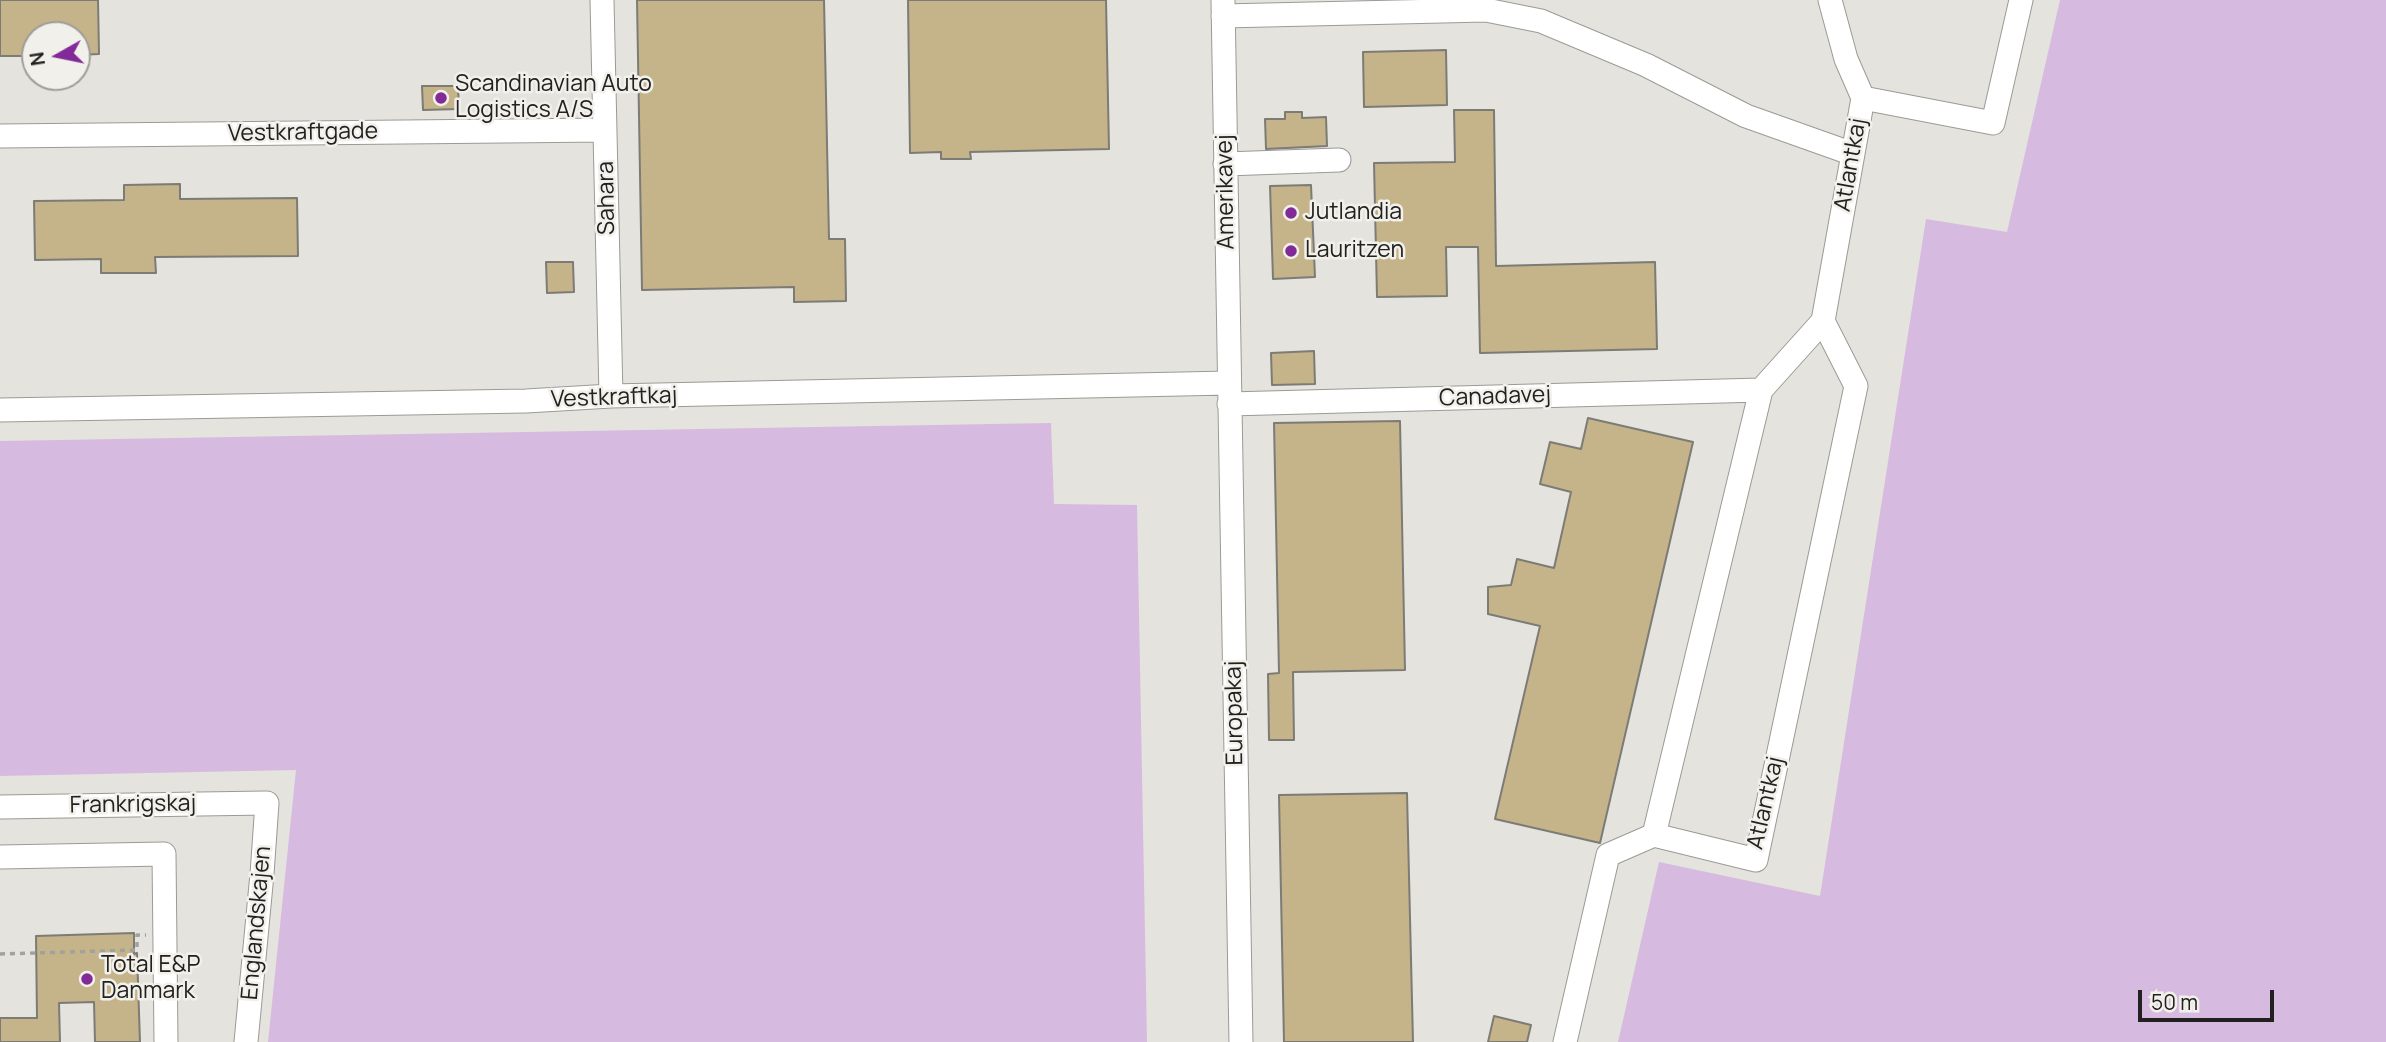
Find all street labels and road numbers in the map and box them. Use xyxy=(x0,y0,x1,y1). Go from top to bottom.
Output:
street label: Atlantkaj xyxy=(1829,116,1873,214)
street label: Vestkraftgade xyxy=(228,118,378,148)
street label: Amerikavej xyxy=(1211,134,1241,250)
street label: Sahara xyxy=(593,161,621,235)
street label: Canadavej xyxy=(1439,381,1551,413)
street label: Vestkraftkaj xyxy=(550,382,678,414)
street label: Europakaj xyxy=(1220,660,1250,766)
street label: Atlantkaj xyxy=(1742,754,1790,852)
street label: Frankrigskaj xyxy=(69,790,197,820)
street label: Englandskajen xyxy=(237,845,277,1001)

